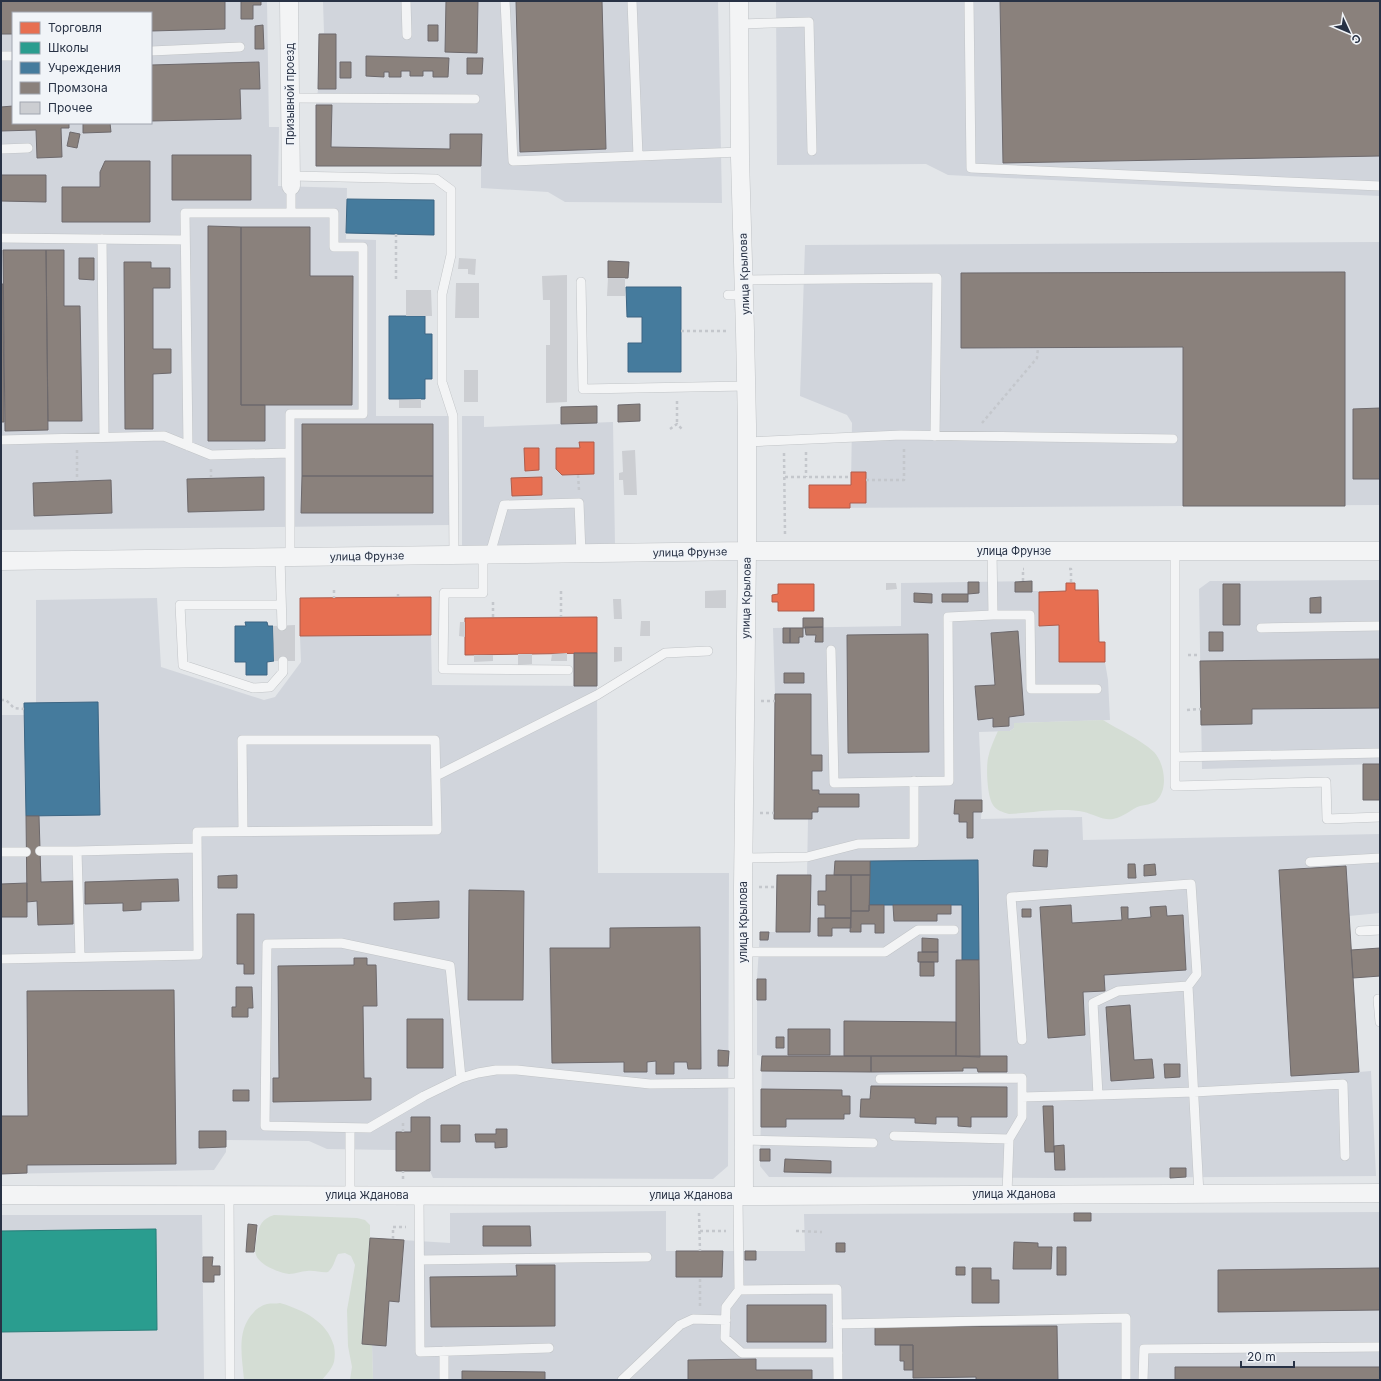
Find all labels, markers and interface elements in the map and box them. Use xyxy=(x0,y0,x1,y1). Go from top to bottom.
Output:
legend xyxy=(12,12,152,124)
north arrow xyxy=(1329,12,1369,52)
text: Торговля xyxy=(48,20,102,35)
text: С xyxy=(1348,31,1364,47)
text: Школы xyxy=(48,40,89,55)
street label: Призывной проезд xyxy=(283,43,297,145)
text: Учреждения xyxy=(48,60,121,75)
text: Промзона xyxy=(48,80,108,95)
text: Прочее xyxy=(48,100,93,115)
street label: улица Крылова xyxy=(736,233,752,315)
street label: улица Фрунзе xyxy=(653,544,727,560)
street label: улица Фрунзе xyxy=(977,544,1051,558)
street label: улица Фрунзе xyxy=(330,548,404,564)
street label: улица Крылова xyxy=(738,557,754,639)
street label: улица Крылова xyxy=(736,881,750,963)
street label: улица Жданова xyxy=(972,1187,1056,1201)
street label: улица Жданова xyxy=(325,1188,409,1202)
street label: улица Жданова xyxy=(649,1188,733,1202)
scale bar xyxy=(1241,1343,1294,1369)
text: 20 m xyxy=(1247,1349,1276,1364)

